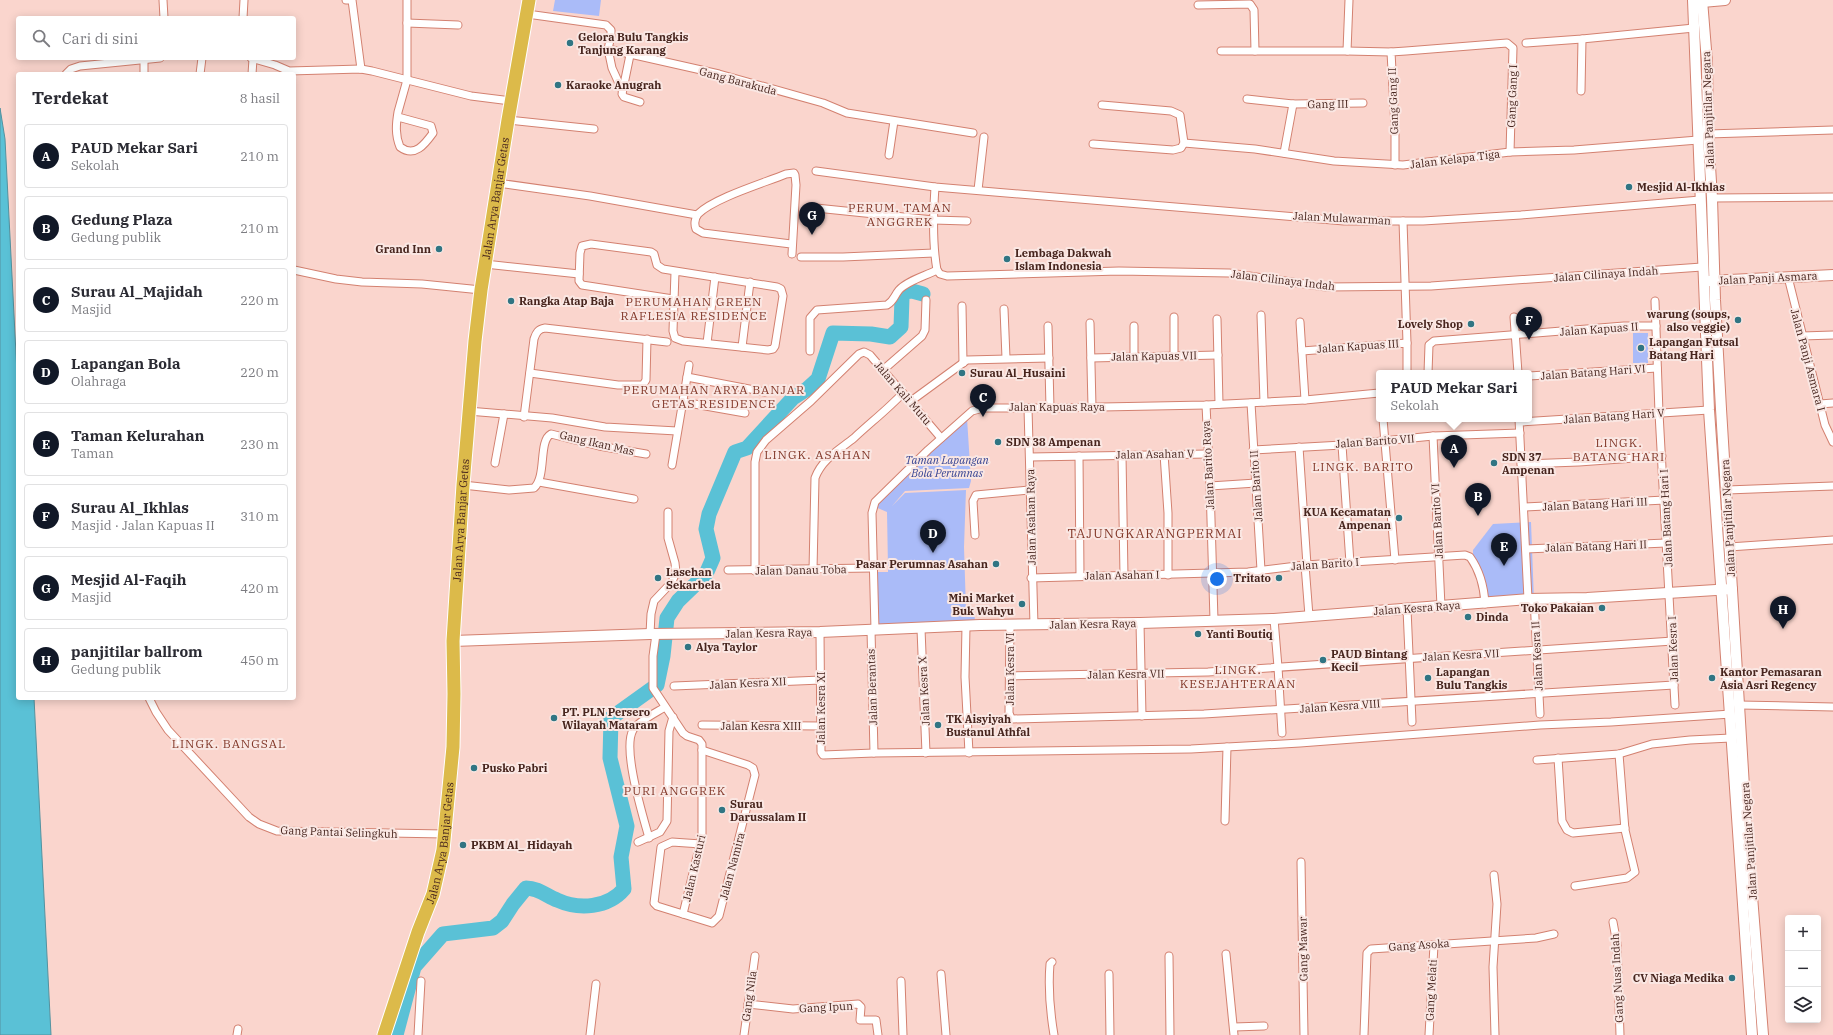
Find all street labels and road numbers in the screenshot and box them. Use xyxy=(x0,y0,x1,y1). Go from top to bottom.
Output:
street label: Jalan Panjitilar Negara xyxy=(1699,51,1717,169)
street label: Gang Barakuda xyxy=(698,64,778,98)
street label: Gang Gang I xyxy=(1504,64,1520,128)
street label: Gang Gang II xyxy=(1385,67,1401,135)
street label: Gang III xyxy=(1307,97,1349,111)
street label: Jalan Arya Banjar Getas xyxy=(479,136,512,260)
street label: Jalan Kelapa Tiga xyxy=(1409,147,1501,171)
street label: Jalan Mulawarman xyxy=(1293,208,1391,228)
street label: Jalan Cilinaya Indah xyxy=(1553,263,1659,285)
street label: Jalan Cilinaya Indah xyxy=(1230,267,1336,293)
street label: Jalan Panji Asmara xyxy=(1718,268,1818,288)
street label: Jalan Panji Asmara I xyxy=(1788,307,1828,413)
street label: Jalan Kapuas II xyxy=(1559,319,1639,339)
street label: Jalan Kapuas III xyxy=(1316,336,1400,356)
street label: Jalan Kapuas VII xyxy=(1111,348,1197,364)
street label: Jalan Kali Mutu xyxy=(872,358,935,428)
street label: Jalan Batang Hari VI xyxy=(1540,361,1646,383)
street label: Jalan Kapuas Raya xyxy=(1009,400,1105,414)
street label: Jalan Batang Hari V xyxy=(1563,405,1666,427)
street label: Jalan Barito Raya xyxy=(1199,420,1217,510)
street label: Gang Ikan Mas xyxy=(558,428,636,458)
street label: Jalan Barito VII xyxy=(1335,431,1415,451)
street label: Jalan Asahan V xyxy=(1116,446,1195,462)
street label: Jalan Barito II xyxy=(1246,449,1265,522)
street label: Jalan Arya Banjar Getas xyxy=(450,458,472,582)
street label: Jalan Panjitilar Negara xyxy=(1718,459,1738,577)
street label: Jalan Asahan Raya xyxy=(1023,469,1039,565)
street label: Jalan Batang Hari I xyxy=(1656,469,1676,567)
street label: Jalan Barito VI xyxy=(1428,483,1446,559)
street label: Jalan Batang Hari III xyxy=(1542,494,1648,514)
street label: Jalan Batang Hari II xyxy=(1545,537,1647,555)
street label: Jalan Barito I xyxy=(1291,555,1360,573)
street label: Jalan Danau Toba xyxy=(755,562,847,578)
street label: Jalan Asahan I xyxy=(1084,567,1160,583)
street label: Jalan Kesra Raya xyxy=(1373,598,1461,618)
street label: Jalan Kesra Raya xyxy=(1049,616,1137,632)
street label: Jalan Kesra I xyxy=(1665,616,1681,682)
street label: Jalan Kesra II xyxy=(1528,621,1546,691)
street label: Jalan Kesra Raya xyxy=(725,625,813,641)
street label: Jalan Kesra VI xyxy=(1003,632,1017,706)
street label: Jalan Kesra VII xyxy=(1422,646,1500,664)
street label: Jalan Berantas xyxy=(864,649,880,725)
street label: Jalan Kesra X xyxy=(915,655,933,726)
street label: Jalan Kesra VII xyxy=(1087,666,1165,682)
street label: Jalan Kesra XI xyxy=(814,671,828,745)
street label: Jalan Kesra XII xyxy=(709,674,787,692)
street label: Jalan Kesra VIII xyxy=(1299,696,1381,716)
street label: Jalan Kesra XIII xyxy=(721,719,802,733)
street label: Jalan Arya Banjar Getas xyxy=(423,781,457,906)
street label: Jalan Panjitilar Negara xyxy=(1738,782,1760,900)
street label: Gang Pantai Selingkuh xyxy=(280,823,398,841)
street label: Jalan Namira xyxy=(716,831,748,901)
street label: Jalan Kasturi xyxy=(680,833,709,903)
street label: Gang Mawar xyxy=(1295,917,1311,981)
street label: Gang Nusa Indah xyxy=(1608,933,1626,1023)
street label: Gang Asoka xyxy=(1388,936,1450,954)
street label: Gang Melati xyxy=(1422,958,1440,1021)
street label: Gang Nila xyxy=(739,970,759,1022)
street label: Gang Ipun xyxy=(799,999,853,1015)

